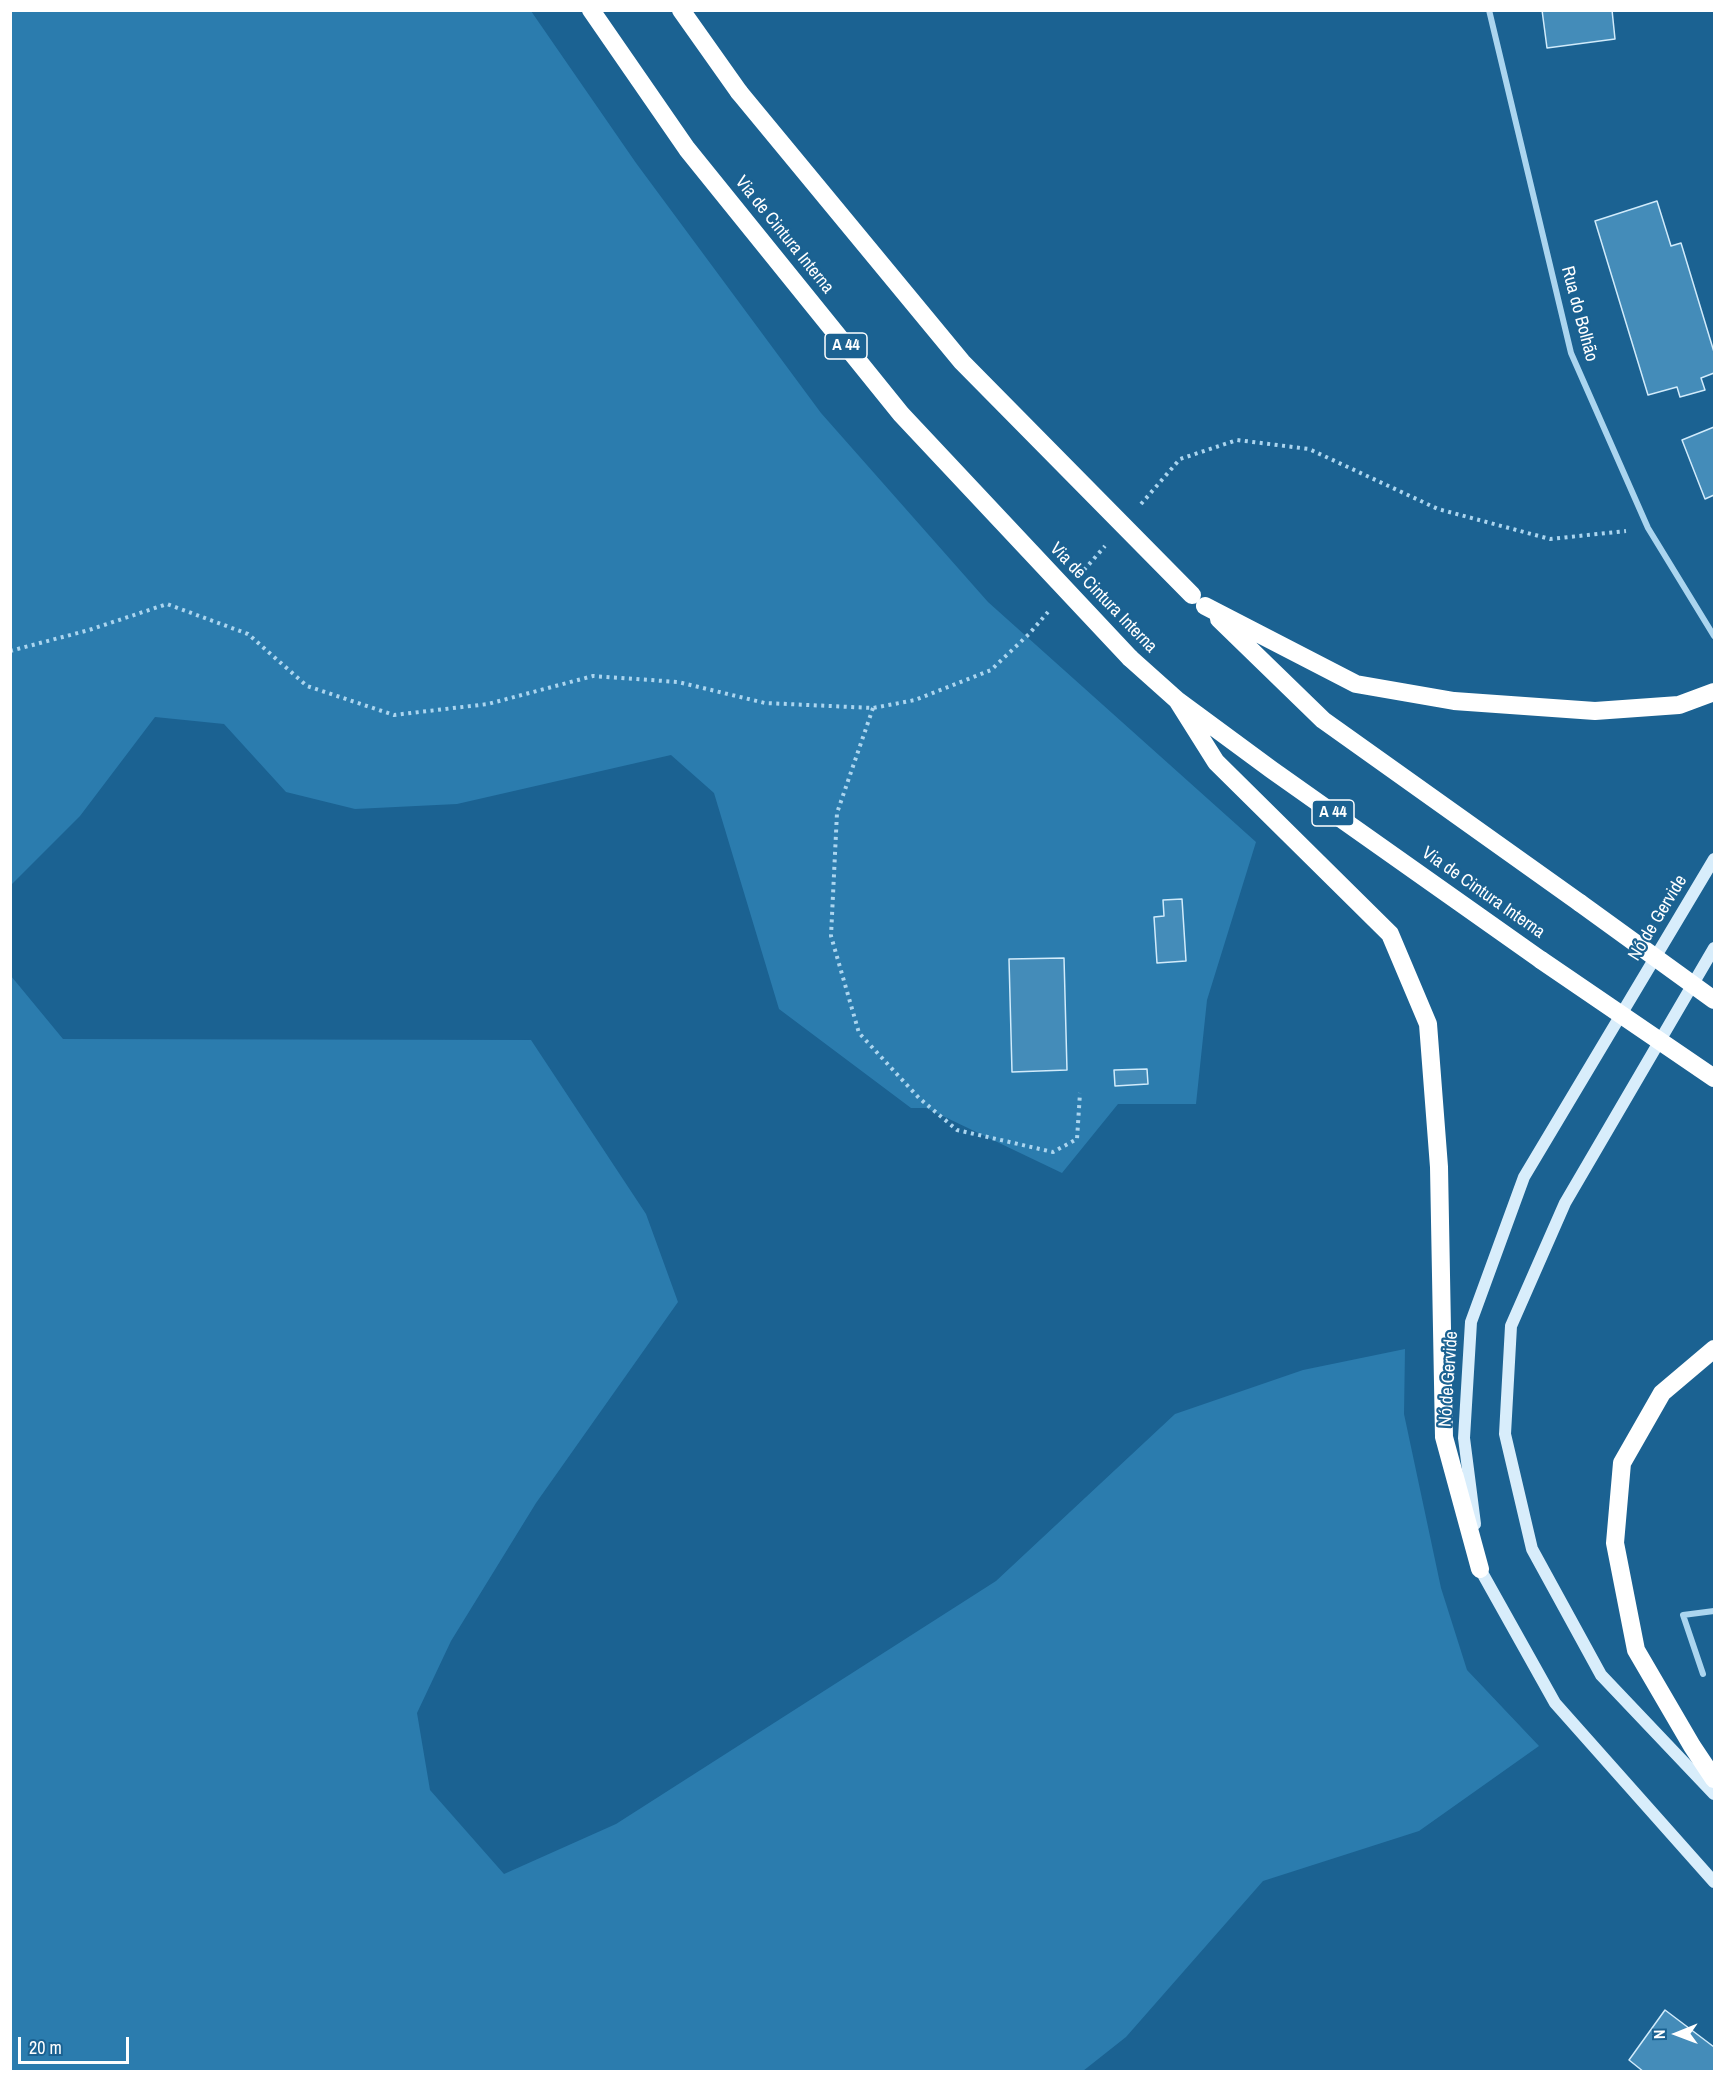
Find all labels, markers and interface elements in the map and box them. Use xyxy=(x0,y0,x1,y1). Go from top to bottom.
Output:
street label: Via de Cintura Interna xyxy=(730,172,838,298)
street label: Rua do Bolhão xyxy=(1556,264,1602,364)
road number: A 44 xyxy=(825,333,867,359)
street label: Via de Cintura Interna xyxy=(1045,538,1161,658)
road number: A 44 xyxy=(1312,800,1354,826)
street label: Via de Cintura Interna xyxy=(1417,843,1549,943)
street label: Nó de Gervide xyxy=(1624,871,1692,965)
street label: Nó de Gervide xyxy=(1435,1330,1463,1428)
north arrow xyxy=(1647,2004,1707,2064)
scale bar xyxy=(21,2025,132,2063)
text: N xyxy=(1648,2029,1670,2039)
text: 20 m xyxy=(29,2035,62,2060)

